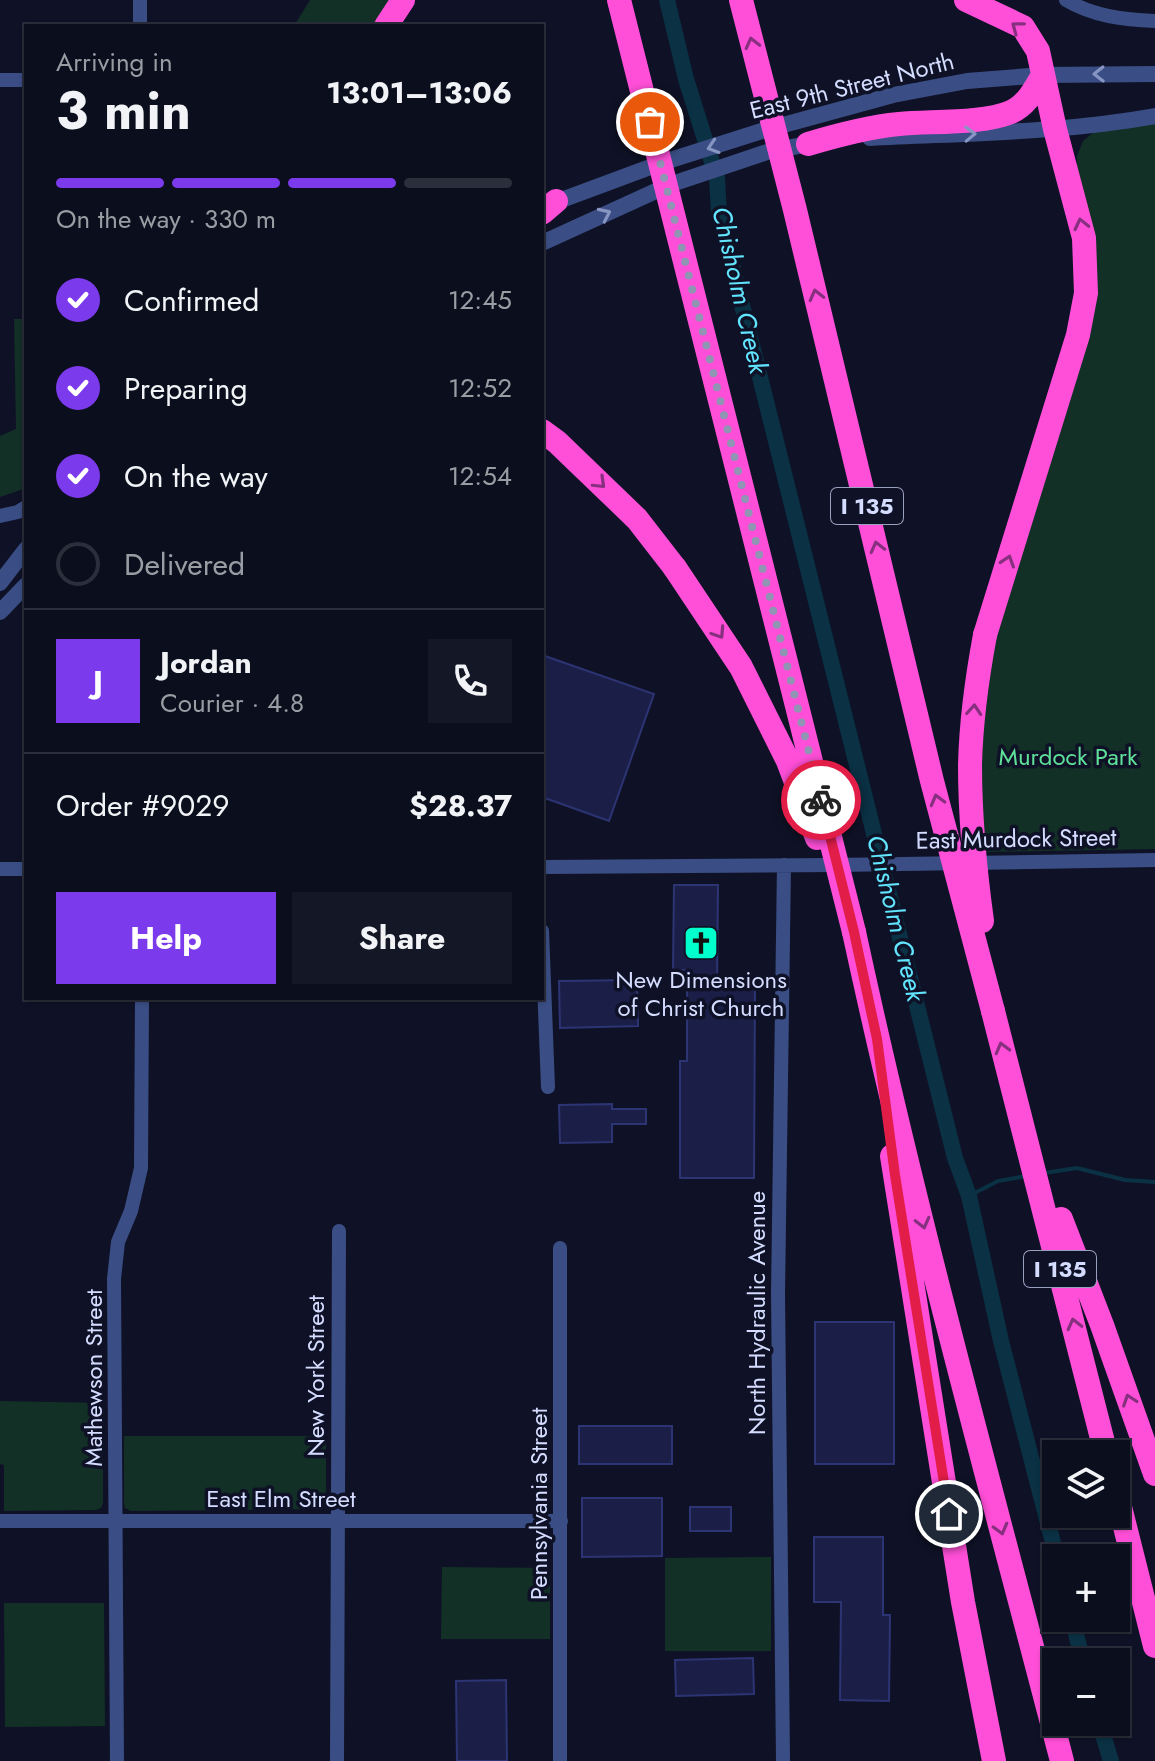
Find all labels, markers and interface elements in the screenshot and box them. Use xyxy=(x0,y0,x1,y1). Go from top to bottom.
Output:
one-way arrow xyxy=(1011,22,1026,37)
one-way arrow xyxy=(744,36,761,50)
text: Arriving in xyxy=(56,43,173,81)
street label: East 9th Street North xyxy=(746,43,958,128)
one-way arrow xyxy=(1092,66,1105,83)
text: 13:01–13:06 xyxy=(326,71,512,114)
text: 3 min xyxy=(56,73,191,149)
pin xyxy=(616,88,684,156)
icon: bag xyxy=(628,100,672,144)
one-way arrow xyxy=(964,126,977,143)
one-way arrow xyxy=(706,137,720,153)
text: On the way · 330 m xyxy=(56,200,276,238)
water label: Chisholm Creek xyxy=(702,203,778,379)
one-way arrow xyxy=(597,208,612,224)
one-way arrow xyxy=(1073,217,1090,231)
icon: check xyxy=(56,278,100,322)
text: Confirmed xyxy=(124,279,259,322)
text: 12:45 xyxy=(448,281,512,319)
one-way arrow xyxy=(808,288,825,302)
icon: check xyxy=(56,366,100,410)
text: Preparing xyxy=(124,367,248,410)
text: 12:52 xyxy=(448,369,512,407)
icon: check xyxy=(56,454,100,498)
text: On the way xyxy=(124,455,268,498)
text: 12:54 xyxy=(448,457,512,495)
one-way arrow xyxy=(591,474,605,488)
road number: I 135 xyxy=(831,488,903,524)
one-way arrow xyxy=(869,541,886,555)
text: Delivered xyxy=(124,543,245,586)
one-way arrow xyxy=(999,554,1015,568)
one-way arrow xyxy=(710,624,725,638)
button: phone xyxy=(428,639,512,723)
text: Jordan xyxy=(160,641,252,684)
text: J xyxy=(93,660,103,703)
text: Courier · 4.8 xyxy=(160,684,304,722)
one-way arrow xyxy=(965,704,982,717)
park label: Murdock Park xyxy=(998,739,1138,774)
courier xyxy=(781,760,861,840)
icon: bike xyxy=(799,778,843,822)
text: Order #9029 xyxy=(56,784,230,827)
text: $28.37 xyxy=(409,784,512,827)
one-way arrow xyxy=(930,794,947,808)
street label: East Murdock Street xyxy=(915,819,1117,858)
water label: Chisholm Creek xyxy=(857,831,935,1007)
button: Help xyxy=(56,892,276,984)
button: Share xyxy=(292,892,512,984)
church icon: New Dimensions of Christ Church xyxy=(682,924,720,962)
place label: New Dimensions of Christ Church xyxy=(615,962,787,1025)
one-way arrow xyxy=(995,1042,1012,1055)
street label: North Hydraulic Avenue xyxy=(739,1191,774,1435)
one-way arrow xyxy=(914,1216,931,1229)
road number: I 135 xyxy=(1024,1251,1096,1287)
street label: Mathewson Street xyxy=(76,1289,111,1467)
street label: New York Street xyxy=(298,1295,333,1457)
one-way arrow xyxy=(1066,1318,1083,1331)
one-way arrow xyxy=(1122,1394,1139,1408)
street label: Pennsylvania Street xyxy=(521,1407,556,1600)
map controls xyxy=(1042,1440,1130,1736)
button: layers xyxy=(1042,1440,1130,1528)
pin xyxy=(915,1480,983,1548)
street label: East Elm Street xyxy=(206,1481,356,1516)
icon: home xyxy=(927,1492,971,1536)
one-way arrow xyxy=(992,1522,1009,1536)
button: + xyxy=(1042,1544,1130,1632)
button: − xyxy=(1042,1648,1130,1736)

